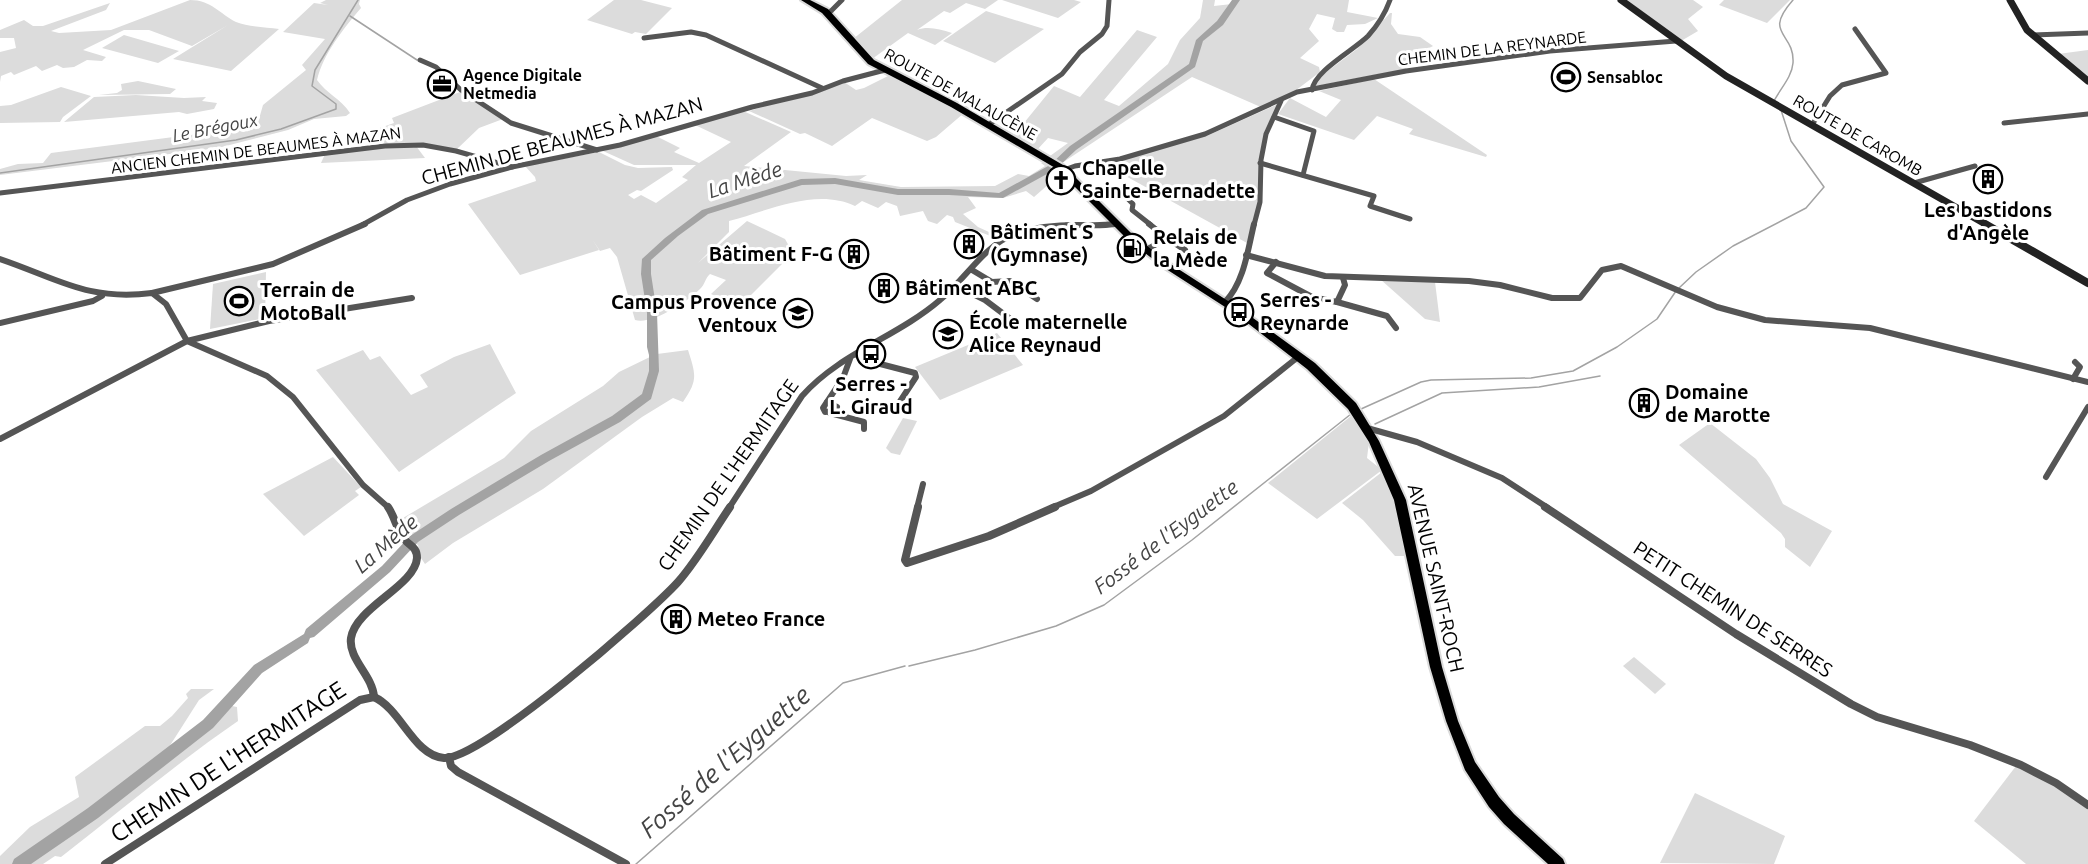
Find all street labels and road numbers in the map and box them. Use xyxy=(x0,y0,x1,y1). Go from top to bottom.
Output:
street label: CHEMIN DE LA REYNARDE xyxy=(1397,27,1587,69)
street label: ROUTE DE MALAUCÈNE xyxy=(881,43,1042,144)
street label: ROUTE DE CAROMB xyxy=(1790,91,1926,179)
street label: CHEMIN DE BEAUMES À MAZAN xyxy=(419,92,705,189)
street label: ANCIEN CHEMIN DE BEAUMES À MAZAN xyxy=(110,121,402,177)
street label: CHEMIN DE L'HERMITAGE xyxy=(653,374,803,575)
street label: AVENUE SAINT-ROCH xyxy=(1404,481,1469,674)
street label: PETIT CHEMIN DE SERRES xyxy=(1630,536,1837,681)
street label: CHEMIN DE L'HERMITAGE xyxy=(105,675,350,848)

